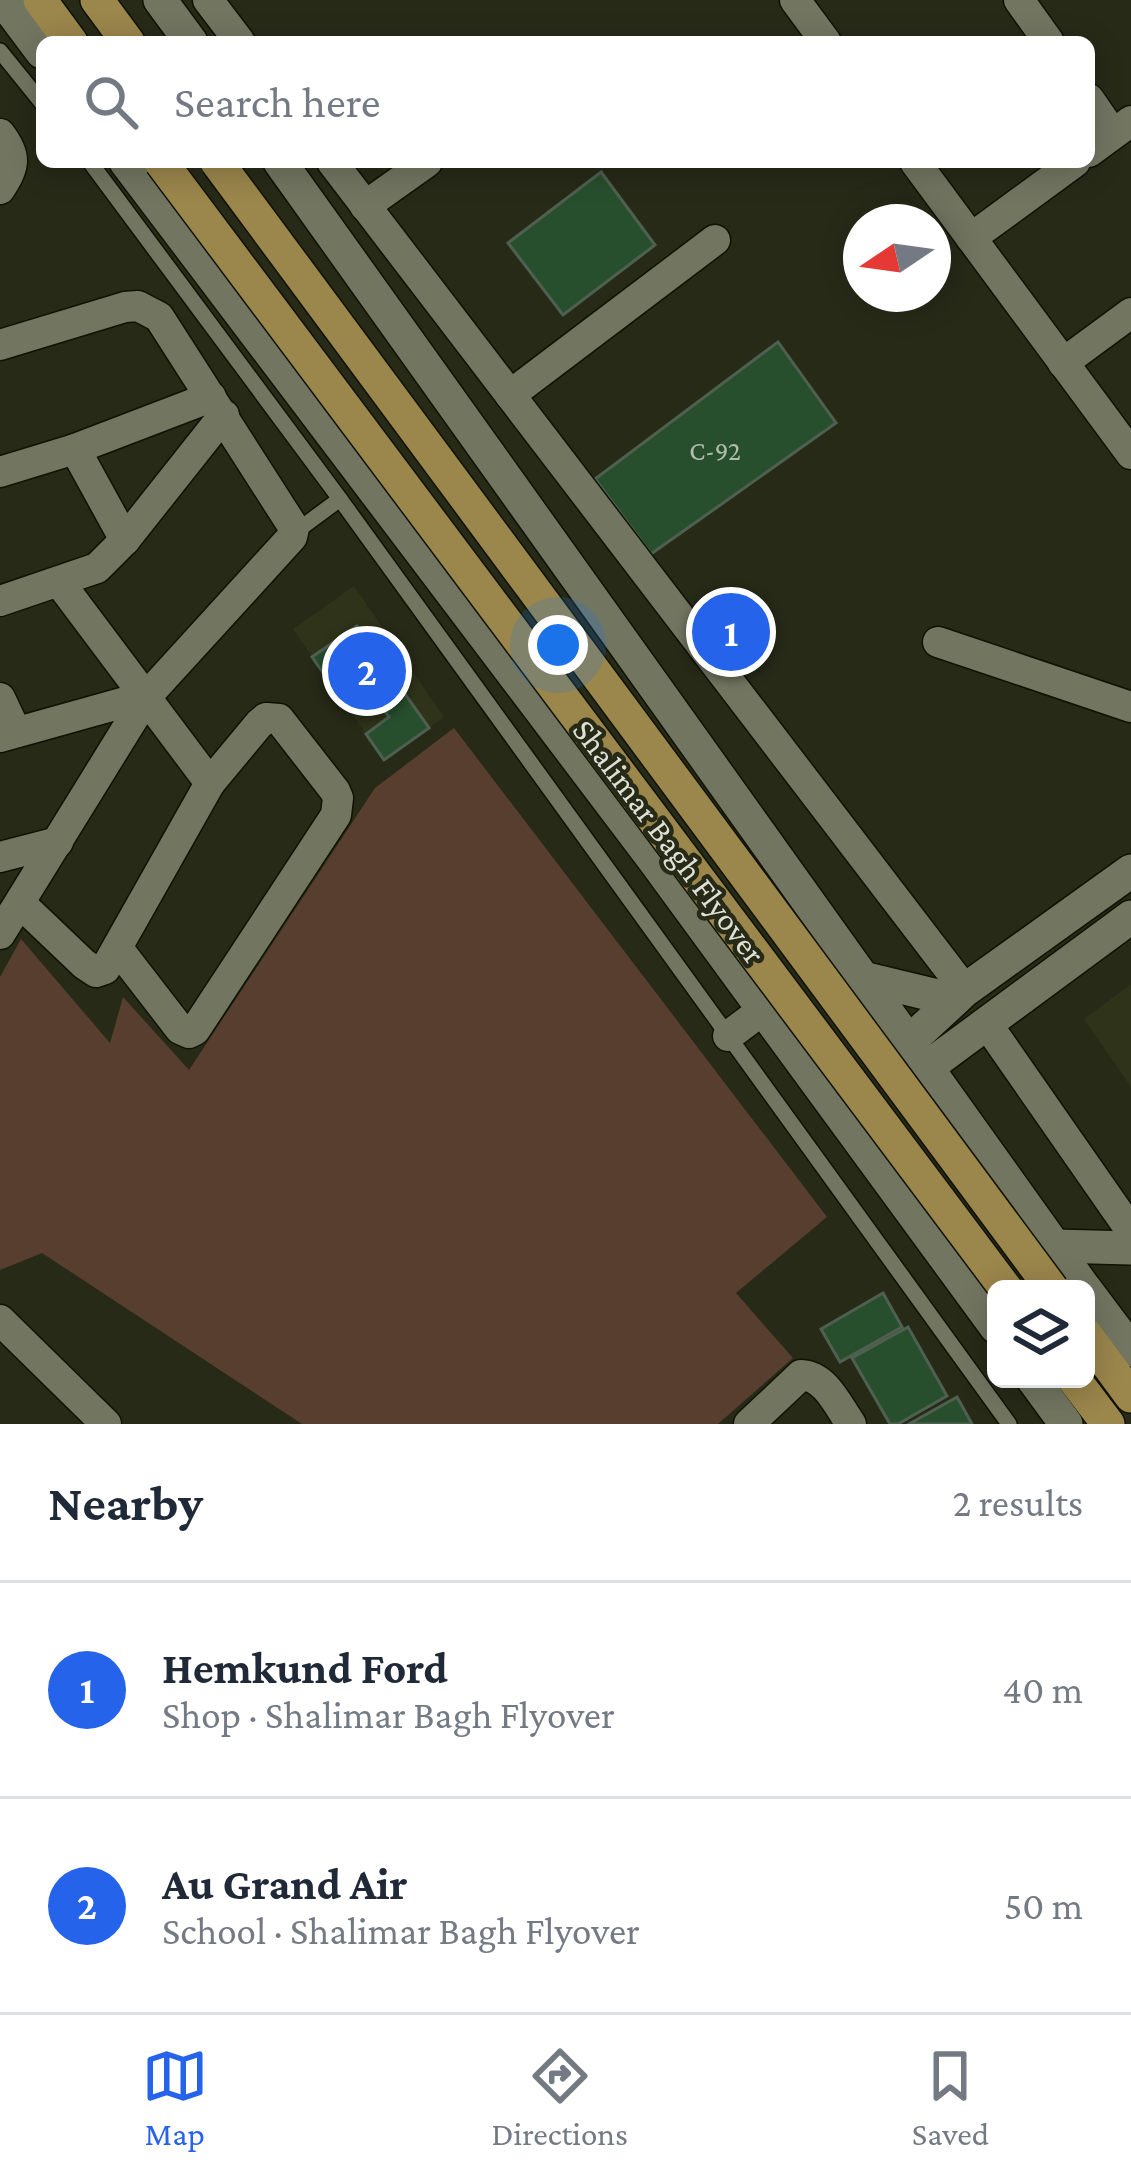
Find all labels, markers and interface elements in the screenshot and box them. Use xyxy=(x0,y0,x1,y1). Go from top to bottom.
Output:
search box xyxy=(36,36,1095,168)
icon: search xyxy=(78,69,144,135)
text: Search here xyxy=(174,77,381,127)
north arrow xyxy=(843,204,951,312)
house number: C-92 xyxy=(689,436,741,466)
pin: 1 xyxy=(692,587,770,677)
your location xyxy=(528,615,588,675)
pin: 2 xyxy=(328,626,406,716)
street label: Shalimar Bagh Flyover xyxy=(566,712,774,971)
map controls xyxy=(987,1280,1095,1388)
button: layers xyxy=(987,1280,1095,1388)
text: Nearby xyxy=(48,1474,203,1531)
text: 2 results xyxy=(953,1481,1083,1524)
text: Hemkund Ford xyxy=(162,1643,448,1693)
text: 1 xyxy=(80,1668,94,1711)
text: 40 m xyxy=(1002,1668,1083,1711)
text: Shop · Shalimar Bagh Flyover xyxy=(162,1693,615,1736)
text: Au Grand Air xyxy=(162,1859,408,1909)
text: 2 xyxy=(77,1884,97,1927)
text: 50 m xyxy=(1004,1884,1083,1927)
text: School · Shalimar Bagh Flyover xyxy=(162,1909,640,1952)
tab: Map xyxy=(142,2043,208,2152)
tab: Directions xyxy=(492,2043,628,2152)
tab: Saved xyxy=(912,2043,989,2152)

